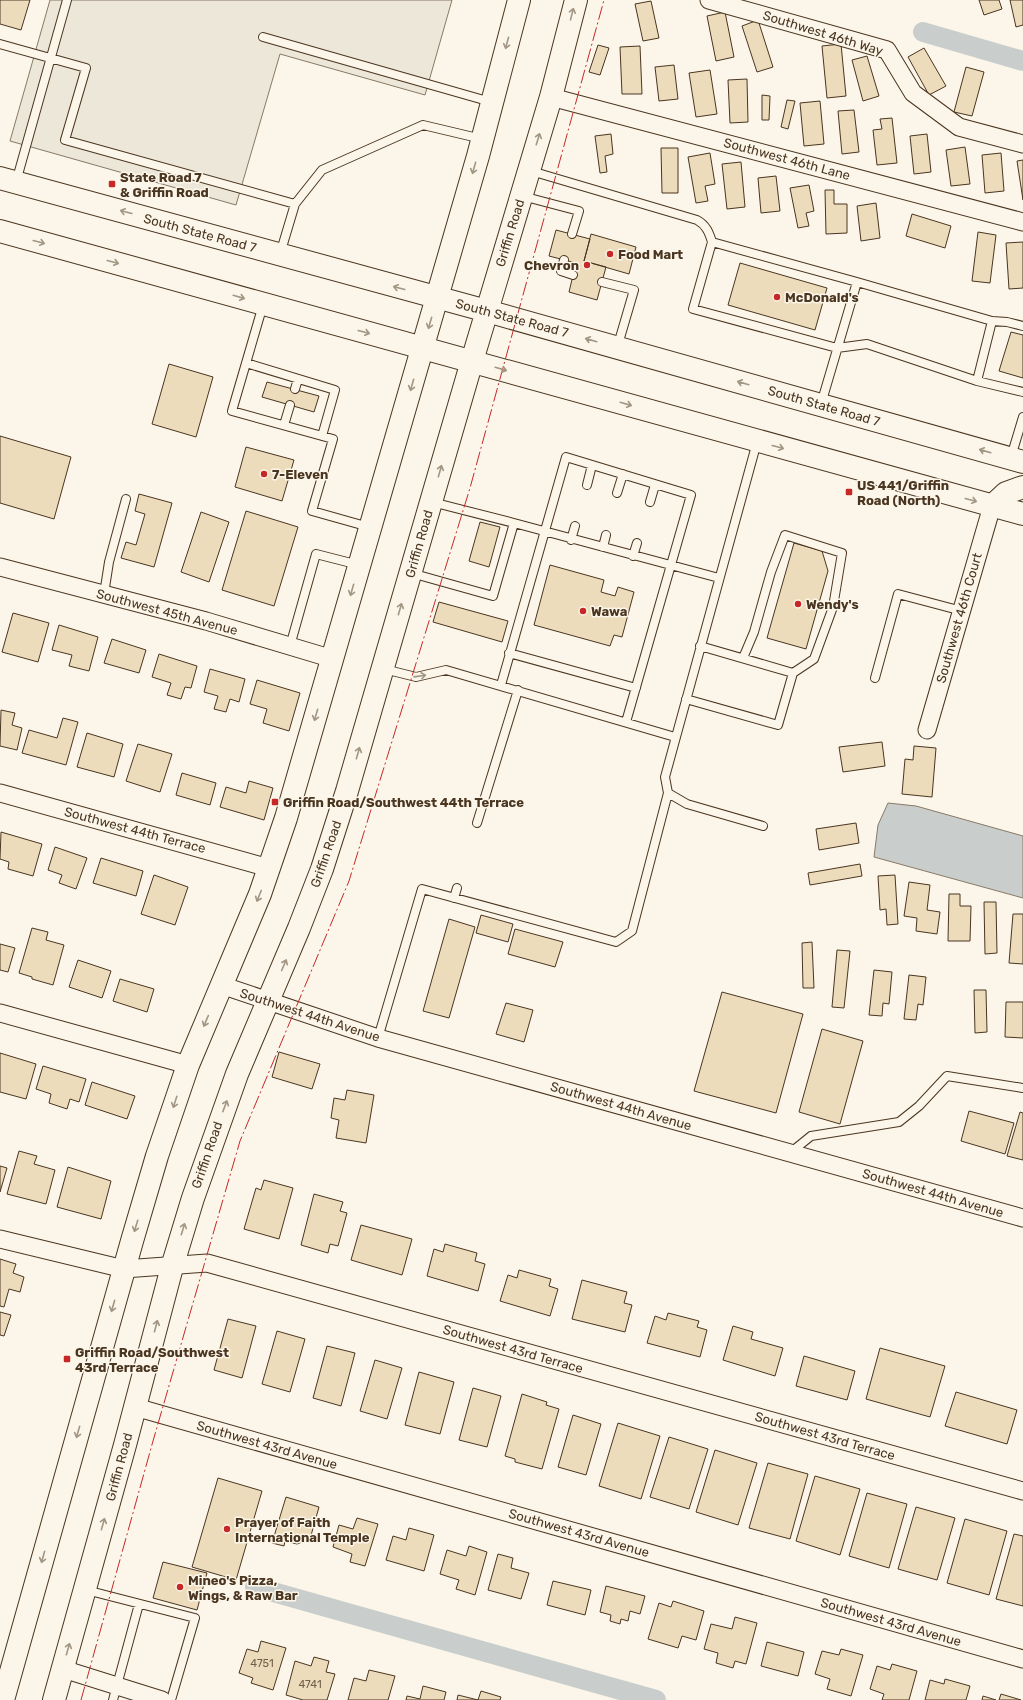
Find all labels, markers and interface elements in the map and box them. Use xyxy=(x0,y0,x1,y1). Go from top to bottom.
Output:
one-way arrow xyxy=(569,8,577,21)
street label: Southwest 46th Way xyxy=(761,8,885,58)
one-way arrow xyxy=(503,36,511,49)
one-way arrow xyxy=(535,133,542,146)
street label: Southwest 46th Lane xyxy=(722,135,852,183)
one-way arrow xyxy=(470,162,477,175)
place label: State Road 7 & Griffin Road xyxy=(120,170,209,200)
marker: State Road 7 & Griffin Road xyxy=(107,179,117,189)
street label: Griffin Road xyxy=(493,197,527,269)
one-way arrow xyxy=(119,208,132,215)
street label: South State Road 7 xyxy=(142,211,258,255)
one-way arrow xyxy=(32,239,45,246)
place label: Food Mart xyxy=(618,247,683,262)
marker: Food Mart xyxy=(605,249,615,259)
place label: Chevron xyxy=(524,258,579,273)
one-way arrow xyxy=(107,259,120,266)
marker: Chevron xyxy=(582,260,592,270)
one-way arrow xyxy=(393,284,406,291)
place label: McDonald's xyxy=(785,290,859,305)
marker: McDonald's xyxy=(772,292,782,302)
one-way arrow xyxy=(232,294,245,301)
street label: South State Road 7 xyxy=(454,296,570,340)
one-way arrow xyxy=(426,316,433,329)
one-way arrow xyxy=(357,328,370,336)
one-way arrow xyxy=(584,336,597,343)
one-way arrow xyxy=(494,366,507,373)
one-way arrow xyxy=(408,378,415,391)
one-way arrow xyxy=(736,379,749,386)
street label: South State Road 7 xyxy=(766,383,882,429)
one-way arrow xyxy=(619,401,632,408)
one-way arrow xyxy=(771,444,784,451)
one-way arrow xyxy=(979,447,992,454)
one-way arrow xyxy=(437,465,444,478)
place label: 7-Eleven xyxy=(272,467,328,482)
marker: 7-Eleven xyxy=(259,469,269,479)
place label: US 441/Griffin Road (North) xyxy=(857,478,949,508)
marker: US 441/Griffin Road (North) xyxy=(844,487,854,497)
one-way arrow xyxy=(964,497,977,504)
street label: Griffin Road xyxy=(402,508,436,580)
street label: Southwest 46th Court xyxy=(933,551,985,685)
one-way arrow xyxy=(348,584,355,597)
street label: Southwest 45th Avenue xyxy=(95,586,239,638)
place label: Wendy's xyxy=(806,597,859,612)
marker: Wendy's xyxy=(793,599,803,609)
one-way arrow xyxy=(397,603,404,616)
place label: Wawa xyxy=(591,604,627,619)
marker: Wawa xyxy=(578,606,588,616)
one-way arrow xyxy=(413,672,426,679)
one-way arrow xyxy=(312,709,319,722)
one-way arrow xyxy=(355,747,362,760)
place label: Griffin Road/Southwest 44th Terrace xyxy=(283,795,524,810)
marker: Griffin Road/Southwest 44th Terrace xyxy=(270,797,280,807)
street label: Southwest 44th Terrace xyxy=(63,804,207,856)
street label: Griffin Road xyxy=(308,818,344,890)
one-way arrow xyxy=(254,889,262,901)
one-way arrow xyxy=(280,960,288,972)
street label: Southwest 44th Avenue xyxy=(238,985,382,1045)
one-way arrow xyxy=(202,1015,209,1027)
street label: Southwest 44th Avenue xyxy=(549,1079,693,1133)
one-way arrow xyxy=(171,1096,179,1108)
one-way arrow xyxy=(221,1101,229,1113)
street label: Griffin Road xyxy=(189,1119,225,1191)
street label: Southwest 44th Avenue xyxy=(861,1166,1005,1220)
one-way arrow xyxy=(132,1219,139,1232)
one-way arrow xyxy=(180,1223,187,1236)
one-way arrow xyxy=(109,1300,116,1313)
one-way arrow xyxy=(153,1320,161,1333)
street label: Southwest 43rd Terrace xyxy=(441,1322,585,1376)
place label: Griffin Road/Southwest 43rd Terrace xyxy=(75,1345,229,1375)
marker: Griffin Road/Southwest 43rd Terrace xyxy=(62,1354,72,1364)
street label: Southwest 43rd Terrace xyxy=(753,1409,897,1463)
street label: Southwest 43rd Avenue xyxy=(195,1418,339,1472)
one-way arrow xyxy=(74,1425,81,1438)
street label: Griffin Road xyxy=(103,1431,135,1503)
street label: Southwest 43rd Avenue xyxy=(507,1506,651,1560)
place label: Prayer of Faith International Temple xyxy=(235,1515,370,1545)
one-way arrow xyxy=(100,1518,108,1531)
marker: Prayer of Faith International Temple xyxy=(222,1524,232,1534)
one-way arrow xyxy=(39,1550,46,1563)
place label: Mineo's Pizza, Wings, & Raw Bar xyxy=(188,1573,298,1603)
marker: Mineo's Pizza, Wings, & Raw Bar xyxy=(175,1582,185,1592)
street label: Southwest 43rd Avenue xyxy=(819,1595,963,1649)
one-way arrow xyxy=(65,1643,73,1656)
house number: 4751 xyxy=(250,1657,274,1670)
house number: 4741 xyxy=(298,1678,322,1691)

